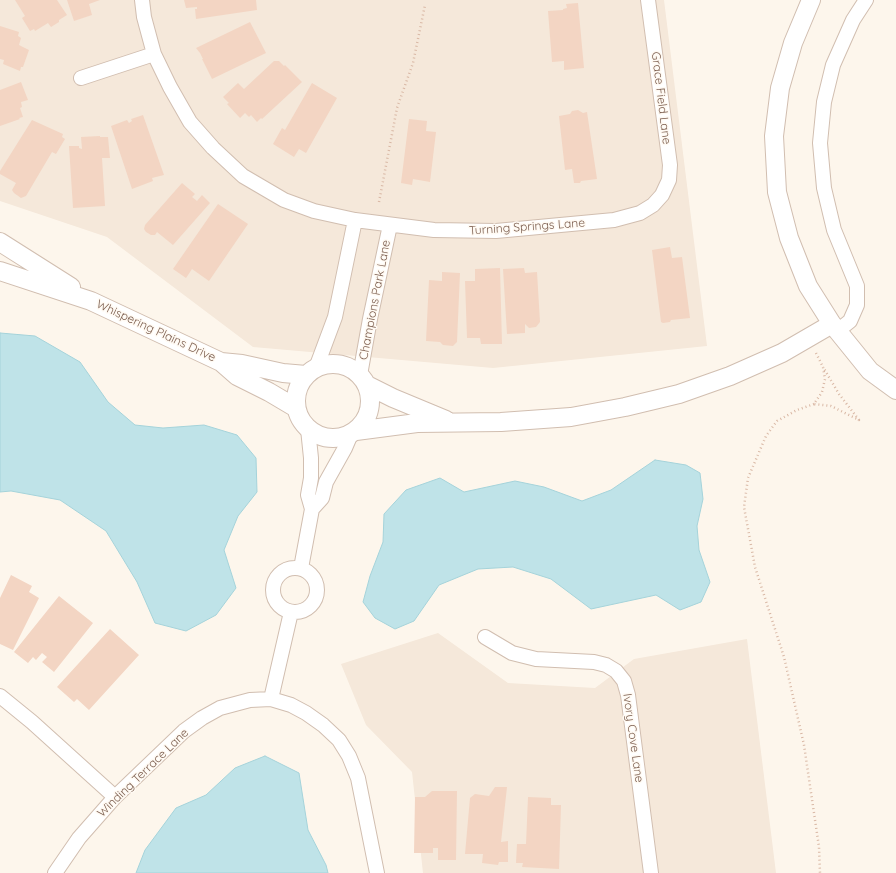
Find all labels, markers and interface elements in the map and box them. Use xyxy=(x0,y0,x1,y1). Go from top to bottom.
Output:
street label: Grace Field Lane xyxy=(648,51,674,145)
street label: Turning Springs Lane xyxy=(469,216,585,238)
street label: Champions Park Lane xyxy=(356,239,394,361)
street label: Whispering Plains Drive xyxy=(94,297,218,365)
street label: Ivory Cove Lane xyxy=(620,692,646,784)
street label: Winding Terrace Lane xyxy=(94,726,192,820)

